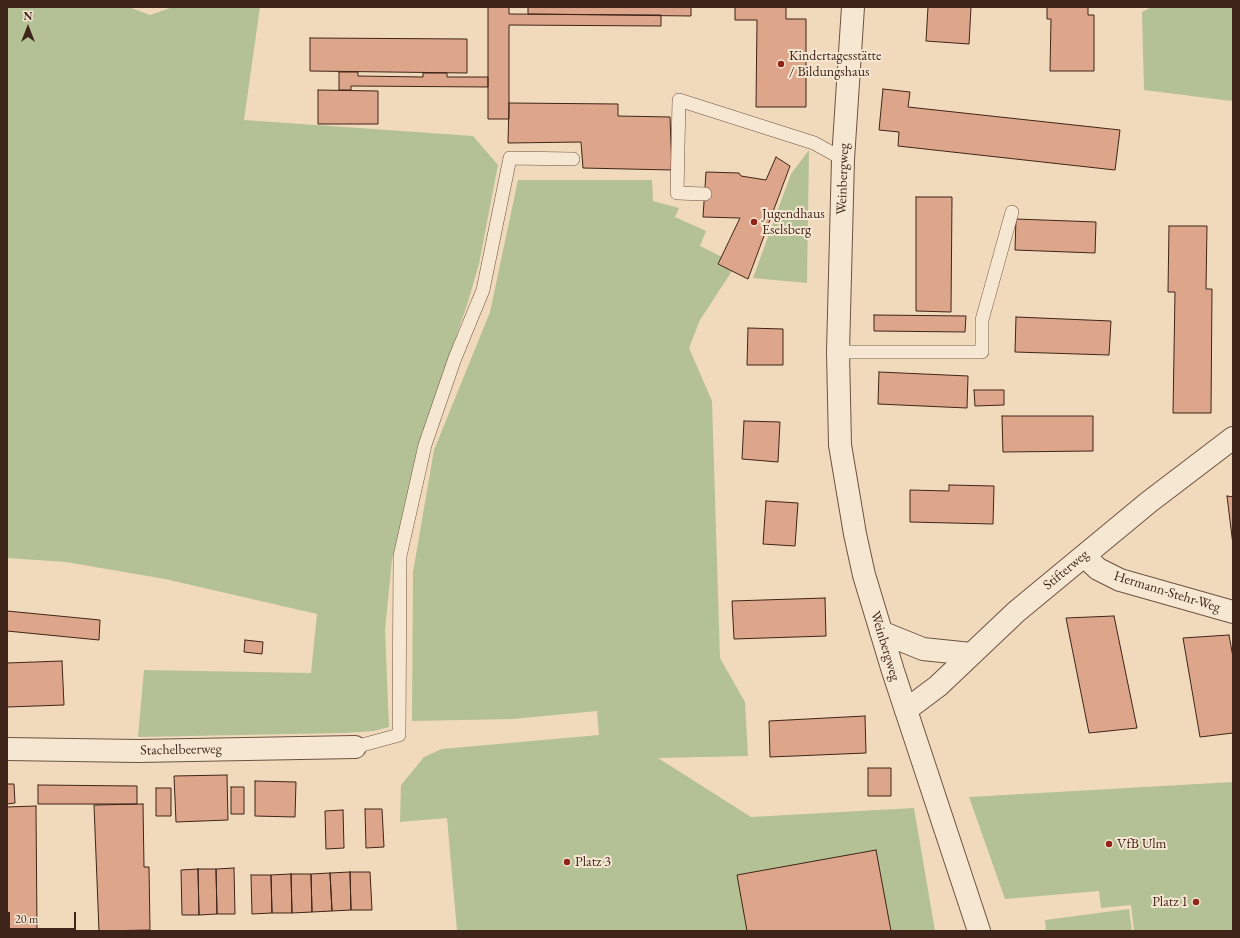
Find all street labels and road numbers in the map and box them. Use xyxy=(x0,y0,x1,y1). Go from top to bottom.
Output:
street label: Weinbergweg xyxy=(833,143,853,215)
street label: Stifterweg xyxy=(1040,546,1092,594)
street label: Hermann-Stehr-Weg xyxy=(1112,568,1222,616)
street label: Weinbergweg xyxy=(866,609,904,683)
street label: Stachelbeerweg xyxy=(140,741,222,759)

